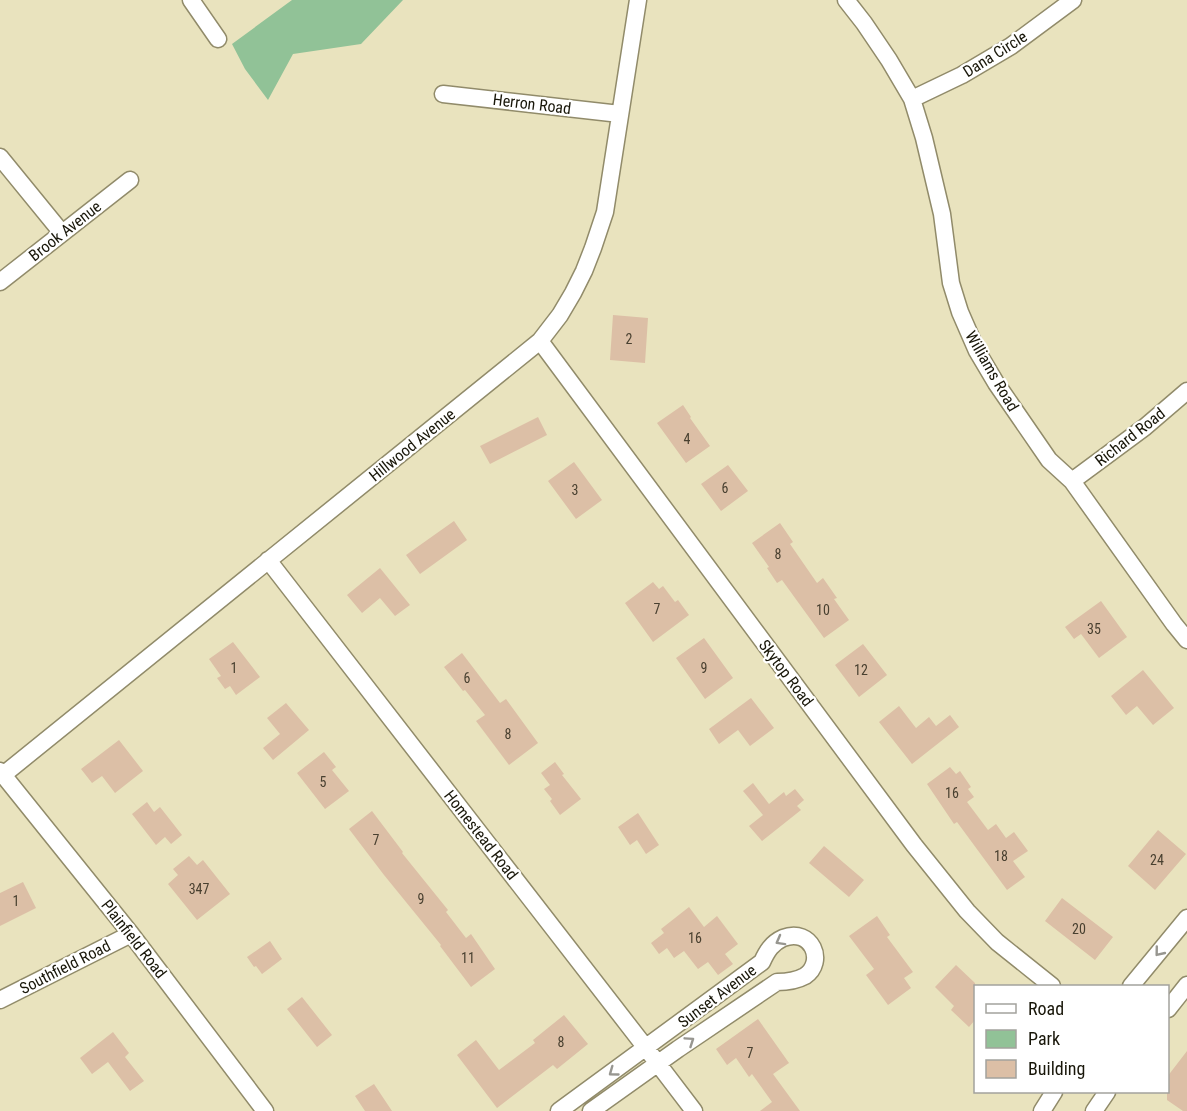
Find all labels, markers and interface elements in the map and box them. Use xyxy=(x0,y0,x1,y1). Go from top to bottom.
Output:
street label: Dana Circle xyxy=(959,27,1031,81)
street label: Herron Road xyxy=(492,90,572,118)
street label: Brook Avenue xyxy=(25,197,105,265)
street label: Williams Road xyxy=(961,327,1023,415)
house number: 2 xyxy=(626,331,633,347)
street label: Richard Road xyxy=(1091,404,1169,470)
street label: Hillwood Avenue xyxy=(365,405,459,485)
house number: 4 xyxy=(684,431,691,447)
house number: 6 xyxy=(722,480,729,496)
house number: 3 xyxy=(572,482,578,498)
house number: 8 xyxy=(775,546,782,562)
house number: 7 xyxy=(654,601,661,617)
house number: 10 xyxy=(816,602,830,618)
house number: 35 xyxy=(1087,621,1101,637)
street label: Skytop Road xyxy=(755,636,817,710)
house number: 1 xyxy=(231,660,237,676)
house number: 9 xyxy=(701,660,707,676)
house number: 12 xyxy=(854,662,868,678)
house number: 6 xyxy=(464,670,471,686)
house number: 8 xyxy=(505,726,512,742)
house number: 5 xyxy=(320,774,327,790)
house number: 16 xyxy=(945,785,959,801)
street label: Homestead Road xyxy=(440,786,522,884)
house number: 7 xyxy=(373,832,380,848)
house number: 18 xyxy=(994,848,1008,864)
house number: 24 xyxy=(1150,852,1164,868)
house number: 347 xyxy=(189,881,209,897)
house number: 9 xyxy=(418,891,424,907)
house number: 1 xyxy=(13,893,19,909)
street label: Plainfield Road xyxy=(97,896,171,982)
house number: 20 xyxy=(1072,921,1086,937)
house number: 16 xyxy=(688,930,702,946)
one-way arrow xyxy=(776,934,786,945)
street label: Southfield Road xyxy=(16,936,114,998)
one-way arrow xyxy=(1156,945,1167,956)
house number: 11 xyxy=(461,950,475,966)
street label: Sunset Avenue xyxy=(674,960,760,1032)
legend xyxy=(974,985,1169,1093)
text: Road xyxy=(1028,998,1064,1019)
text: Park xyxy=(1028,1028,1060,1049)
house number: 8 xyxy=(558,1034,565,1050)
one-way arrow xyxy=(683,1037,694,1048)
house number: 7 xyxy=(747,1045,754,1061)
text: Building xyxy=(1028,1058,1085,1079)
one-way arrow xyxy=(609,1065,620,1076)

